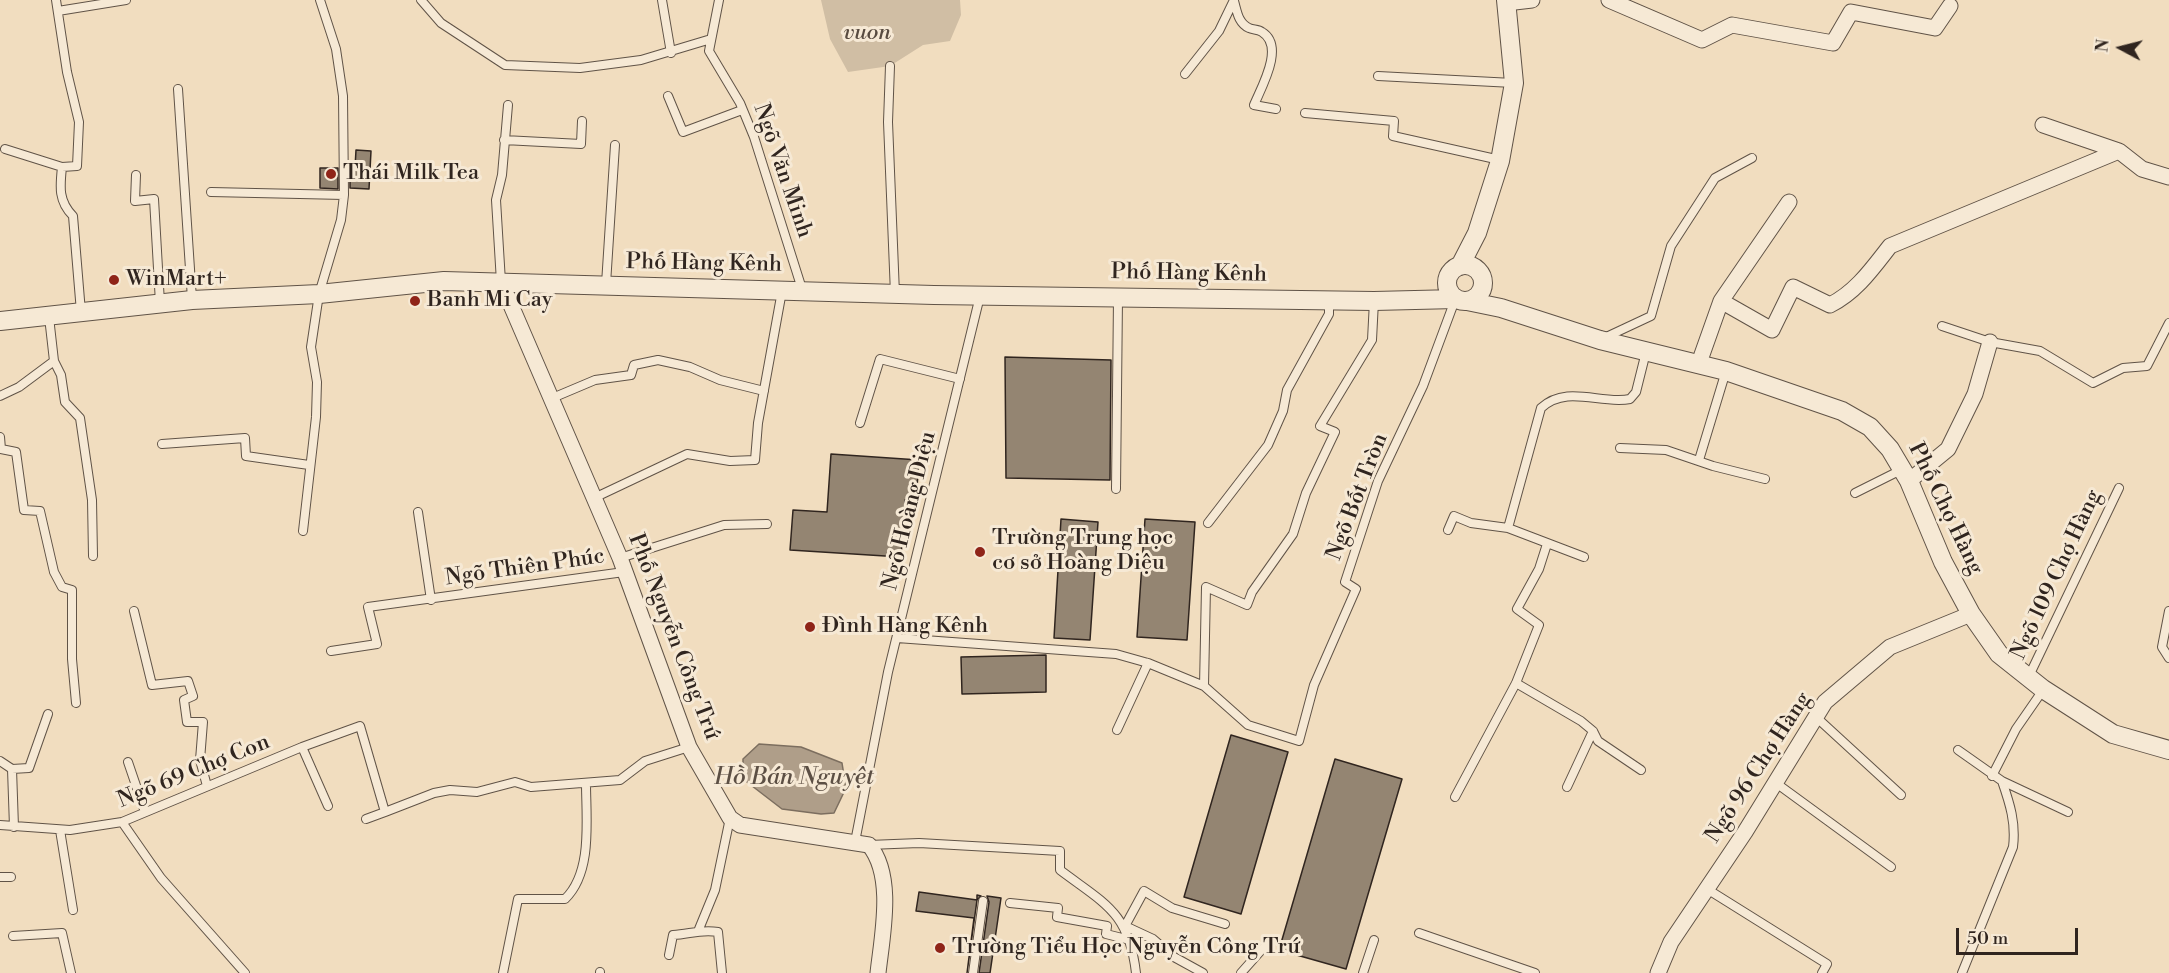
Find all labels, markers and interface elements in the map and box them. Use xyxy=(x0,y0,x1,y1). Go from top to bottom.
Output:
north arrow xyxy=(2091,18,2151,78)
park label: vuon xyxy=(843,21,891,47)
text: N xyxy=(2092,38,2114,53)
street label: Ngõ Văn Minh xyxy=(747,100,817,242)
place label: Thái Milk Tea xyxy=(343,161,479,187)
marker: Thái Milk Tea xyxy=(324,167,338,181)
street label: Phố Hàng Kênh xyxy=(626,249,782,279)
street label: Phố Hàng Kênh xyxy=(1111,259,1267,289)
place label: WinMart+ xyxy=(126,267,227,293)
marker: WinMart+ xyxy=(107,273,121,287)
place label: Banh Mi Cay xyxy=(427,288,552,314)
marker: Banh Mi Cay xyxy=(408,294,422,308)
street label: Ngõ Hoàng Diệu xyxy=(877,429,943,593)
street label: Ngõ Bốt Tròn xyxy=(1322,430,1394,564)
street label: Phố Chợ Hàng xyxy=(1902,439,1988,579)
street label: Ngõ 109 Chợ Hàng xyxy=(2006,486,2108,664)
place label: Trường Trung học cơ sở Hoàng Diệu xyxy=(992,526,1173,578)
street label: Phố Nguyễn Công Trứ xyxy=(622,530,724,744)
street label: Ngõ Thiên Phúc xyxy=(444,544,606,592)
marker: Trường Trung học cơ sở Hoàng Diệu xyxy=(973,545,987,559)
place label: Đình Hàng Kênh xyxy=(822,614,988,640)
marker: Đình Hàng Kênh xyxy=(803,620,817,634)
street label: Ngõ 96 Chợ Hàng xyxy=(1700,688,1818,848)
street label: Ngõ 69 Chợ Con xyxy=(114,729,274,815)
water label: Hồ Bán Nguyệt xyxy=(714,764,874,792)
scale bar xyxy=(1959,916,2080,954)
text: 50 m xyxy=(1967,927,2008,950)
place label: Trường Tiểu Học Nguyễn Công Trứ xyxy=(952,935,1300,961)
marker: Trường Tiểu Học Nguyễn Công Trứ xyxy=(933,941,947,955)

